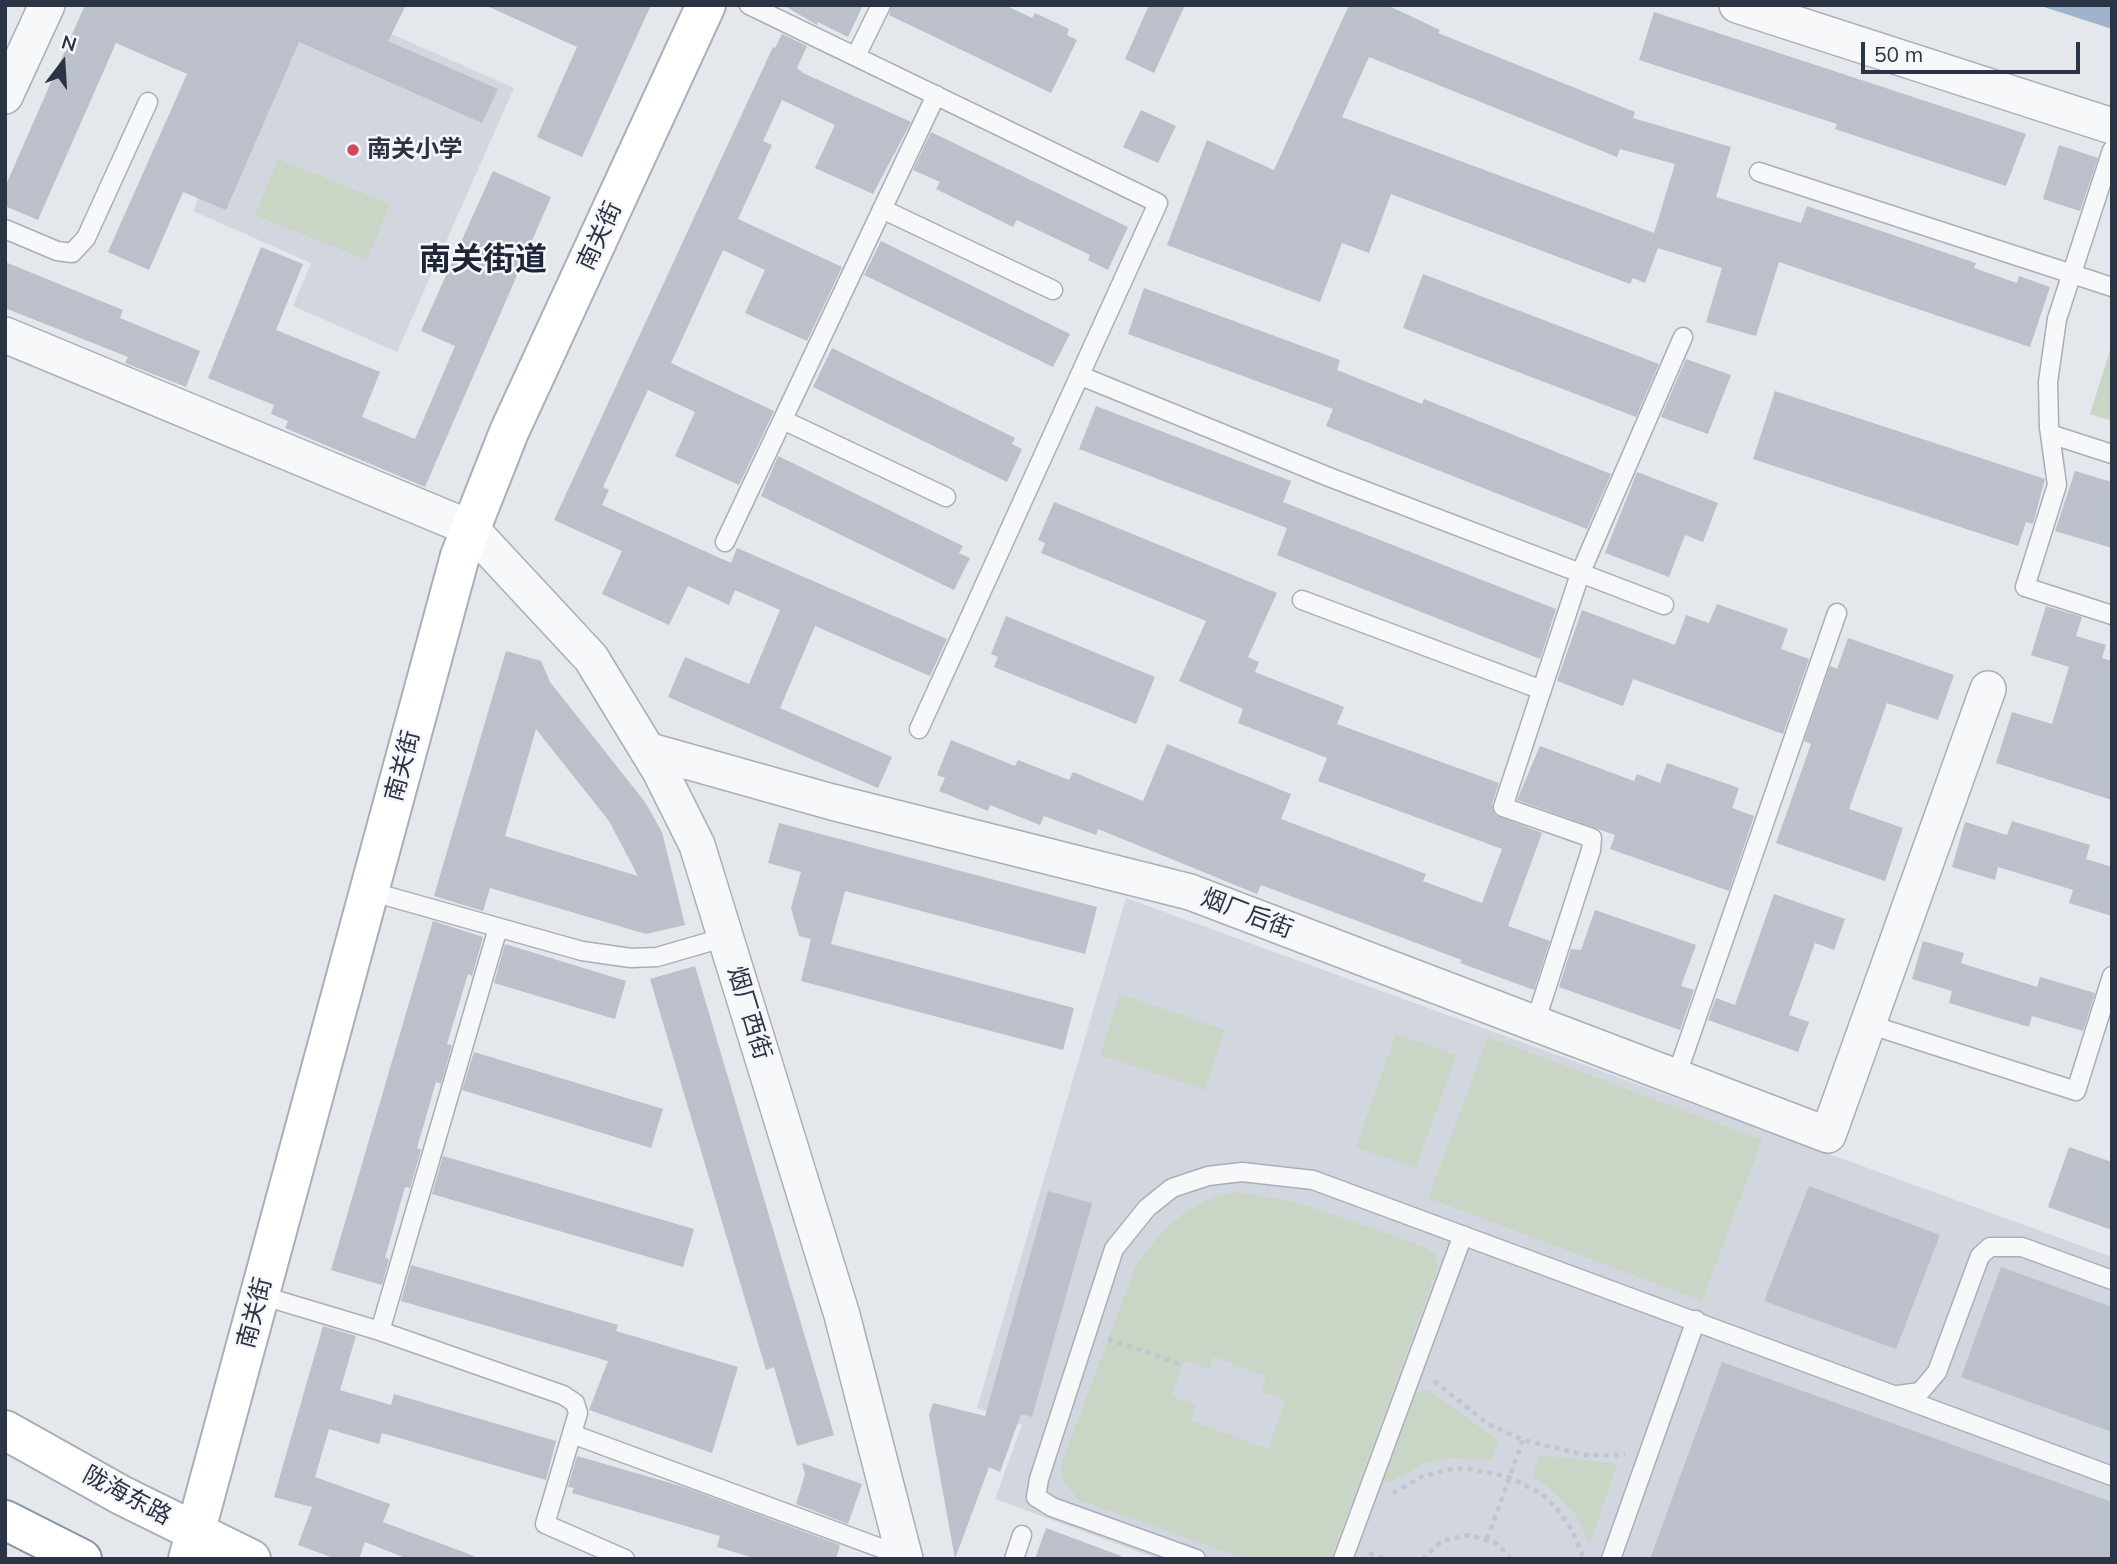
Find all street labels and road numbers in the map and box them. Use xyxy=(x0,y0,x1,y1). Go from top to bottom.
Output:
street label: 南关街 xyxy=(572,197,628,275)
street label: 南关街 xyxy=(380,727,426,805)
street label: 烟厂后街 xyxy=(1197,883,1297,945)
street label: 烟厂西街 xyxy=(721,963,777,1063)
street label: 南关街 xyxy=(232,1274,278,1352)
street label: 陇海东路 xyxy=(78,1461,176,1531)

